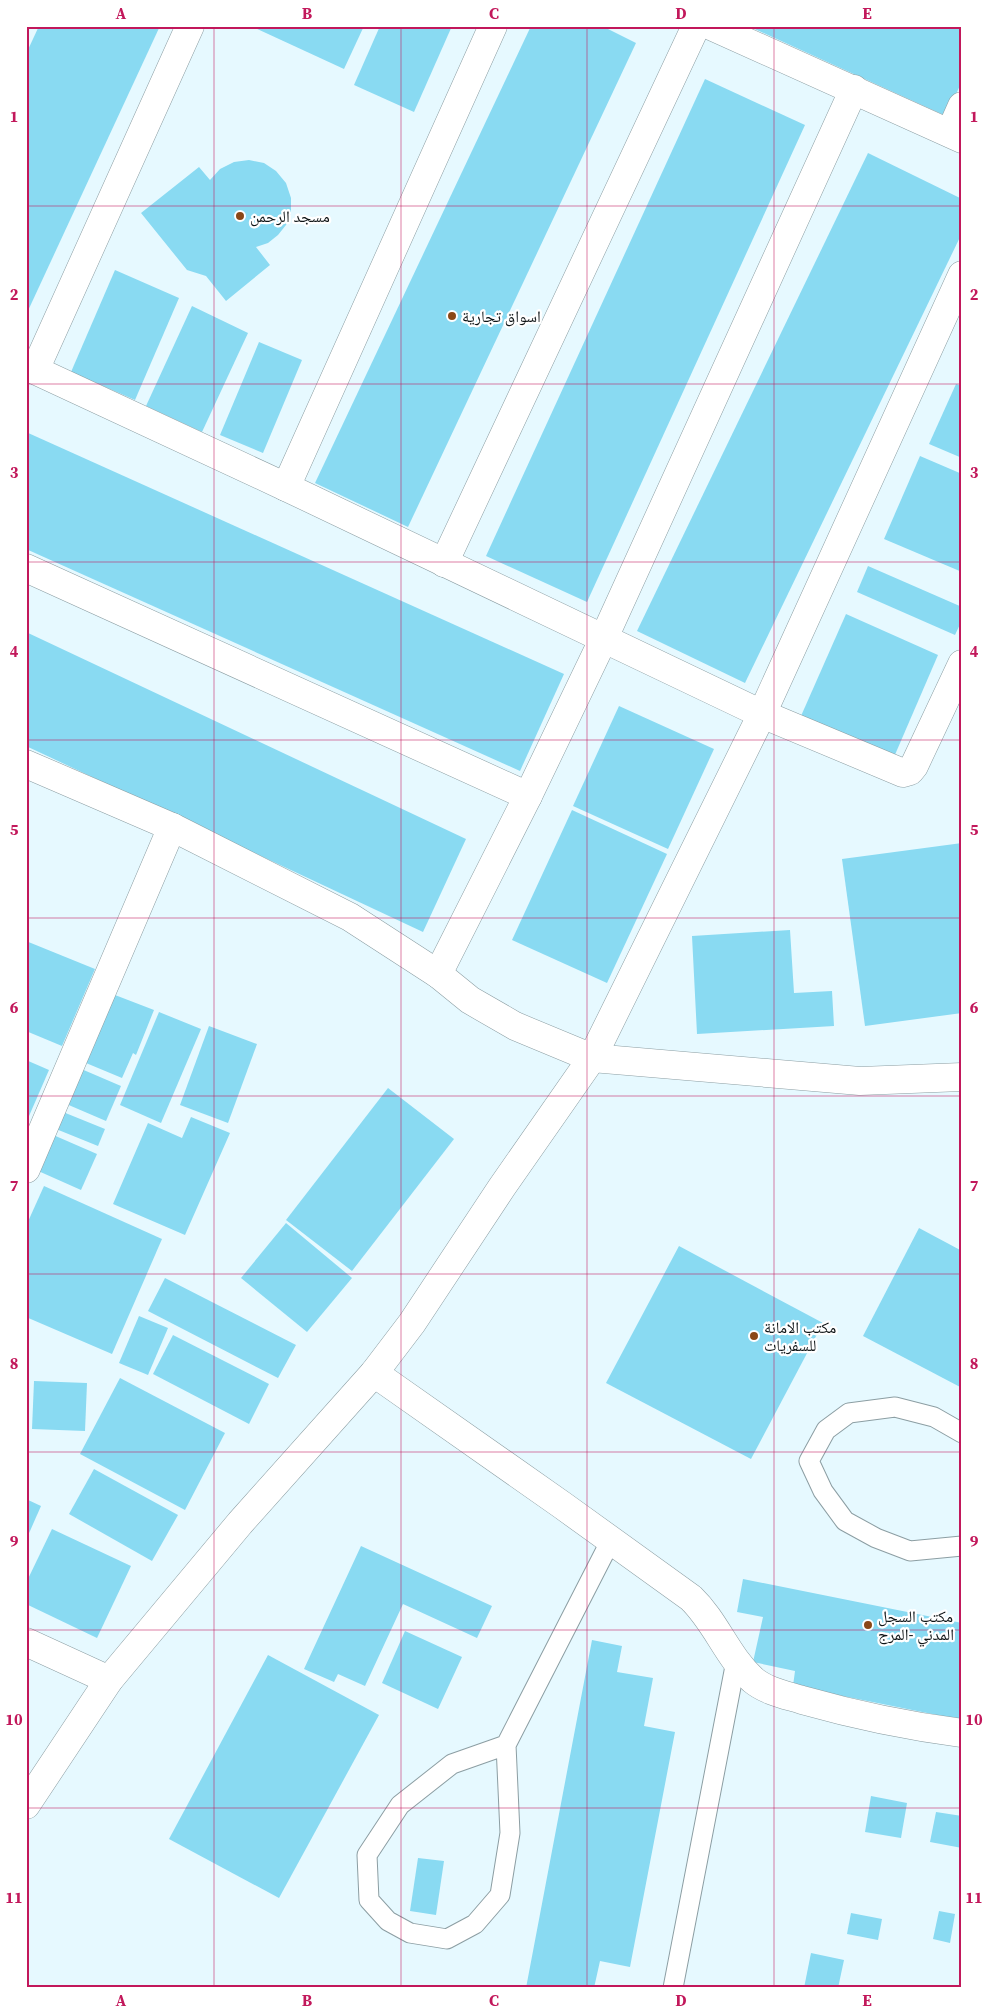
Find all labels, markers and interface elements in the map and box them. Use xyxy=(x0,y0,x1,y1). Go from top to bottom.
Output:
text: A xyxy=(116,2,127,24)
text: B xyxy=(302,2,313,24)
text: C xyxy=(489,2,499,24)
text: D xyxy=(675,2,687,24)
text: E xyxy=(862,2,872,24)
text: 1 xyxy=(10,105,18,127)
text: 1 xyxy=(970,105,978,127)
place label: مسجد الرحمن xyxy=(250,205,330,227)
marker: مسجد الرحمن xyxy=(234,210,246,222)
text: 2 xyxy=(10,283,19,305)
text: 2 xyxy=(970,283,979,305)
place label: اسواق تجارية xyxy=(462,305,541,327)
marker: اسواق تجارية xyxy=(446,310,458,322)
text: 3 xyxy=(10,461,19,483)
text: 3 xyxy=(970,461,979,483)
text: 4 xyxy=(10,640,19,662)
text: 4 xyxy=(970,640,979,662)
text: 5 xyxy=(10,818,19,840)
text: 5 xyxy=(970,818,979,840)
text: 6 xyxy=(10,996,19,1018)
text: 6 xyxy=(970,996,979,1018)
text: 7 xyxy=(10,1174,19,1196)
text: 7 xyxy=(970,1174,979,1196)
place label: مكتب الامانة للسفريات xyxy=(764,1316,836,1356)
marker: مكتب الامانة للسفريات xyxy=(748,1330,760,1342)
text: 8 xyxy=(10,1352,18,1374)
text: 8 xyxy=(970,1352,978,1374)
text: 9 xyxy=(10,1530,19,1552)
text: 9 xyxy=(970,1530,979,1552)
place label: مكتب السجل المدني -المرج xyxy=(878,1605,954,1647)
marker: مكتب السجل المدني -المرج xyxy=(862,1619,874,1631)
text: 10 xyxy=(5,1708,23,1730)
text: 10 xyxy=(965,1708,983,1730)
text: 11 xyxy=(5,1886,23,1908)
text: 11 xyxy=(965,1886,983,1908)
text: A xyxy=(116,1989,127,2011)
text: B xyxy=(302,1989,313,2011)
text: C xyxy=(489,1989,499,2011)
text: D xyxy=(675,1989,687,2011)
text: E xyxy=(862,1989,872,2011)

